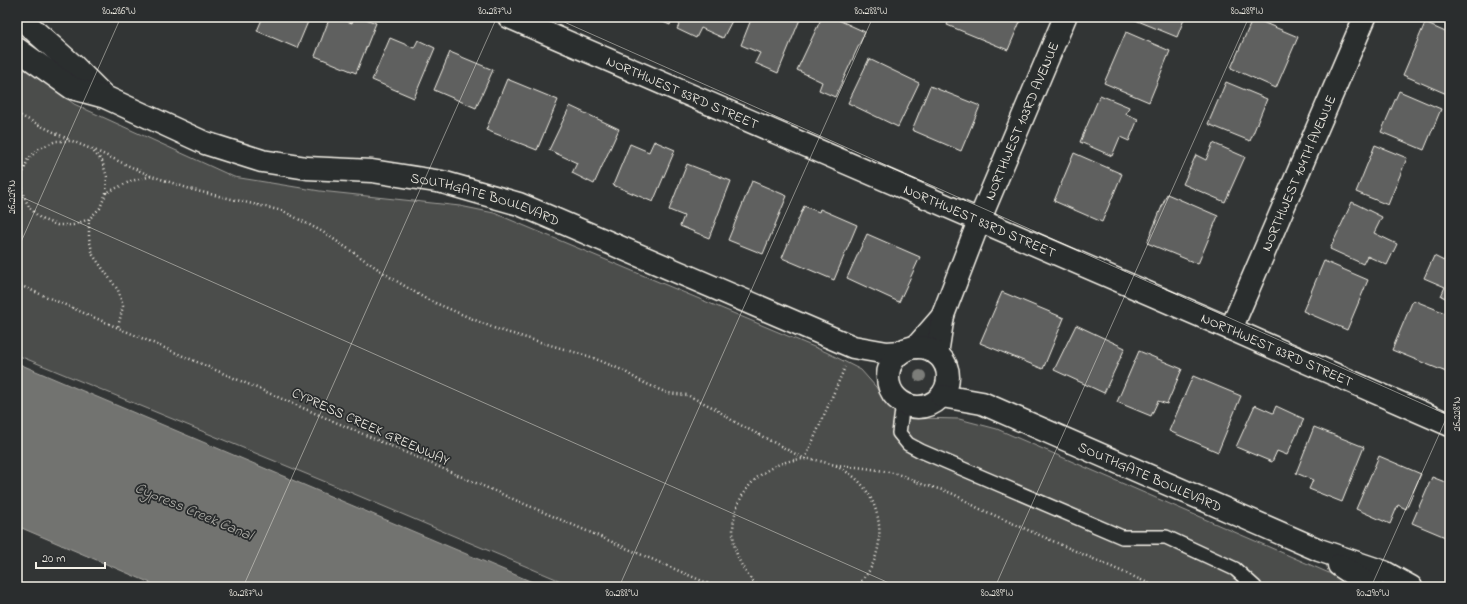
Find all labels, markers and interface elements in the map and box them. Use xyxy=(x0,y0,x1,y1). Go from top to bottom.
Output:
text: 80.286°W xyxy=(102,4,136,19)
text: 80.287°W xyxy=(478,4,512,19)
text: 80.288°W xyxy=(854,4,888,19)
text: 80.289°W xyxy=(1231,4,1263,19)
street label: NORTHWEST 103RD AVENUE xyxy=(980,39,1065,204)
street label: NORTHWEST 83RD STREET xyxy=(602,51,761,136)
street label: NORTHWEST 104TH AVENUE xyxy=(1257,92,1342,255)
street label: SOUTHGATE BOULEVARD xyxy=(409,168,563,232)
text: 26.229°N xyxy=(5,180,20,214)
street label: NORTHWEST 83RD STREET xyxy=(900,180,1059,264)
street label: NORTHWEST 83RD STREET xyxy=(1197,308,1356,393)
street label: CYPRESS CREEK GREENWAY xyxy=(288,383,453,472)
text: 26.228°N xyxy=(1450,396,1465,431)
street label: SOUTHGATE BOULEVARD xyxy=(1074,437,1225,518)
water label: Cypress Creek Canal xyxy=(131,477,258,549)
scale bar xyxy=(36,544,105,570)
text: 20 m xyxy=(42,550,65,568)
text: 80.287°W xyxy=(229,586,263,601)
text: 80.288°W xyxy=(605,586,639,601)
text: 80.289°W xyxy=(981,586,1013,601)
text: 80.290°W xyxy=(1357,586,1390,601)

